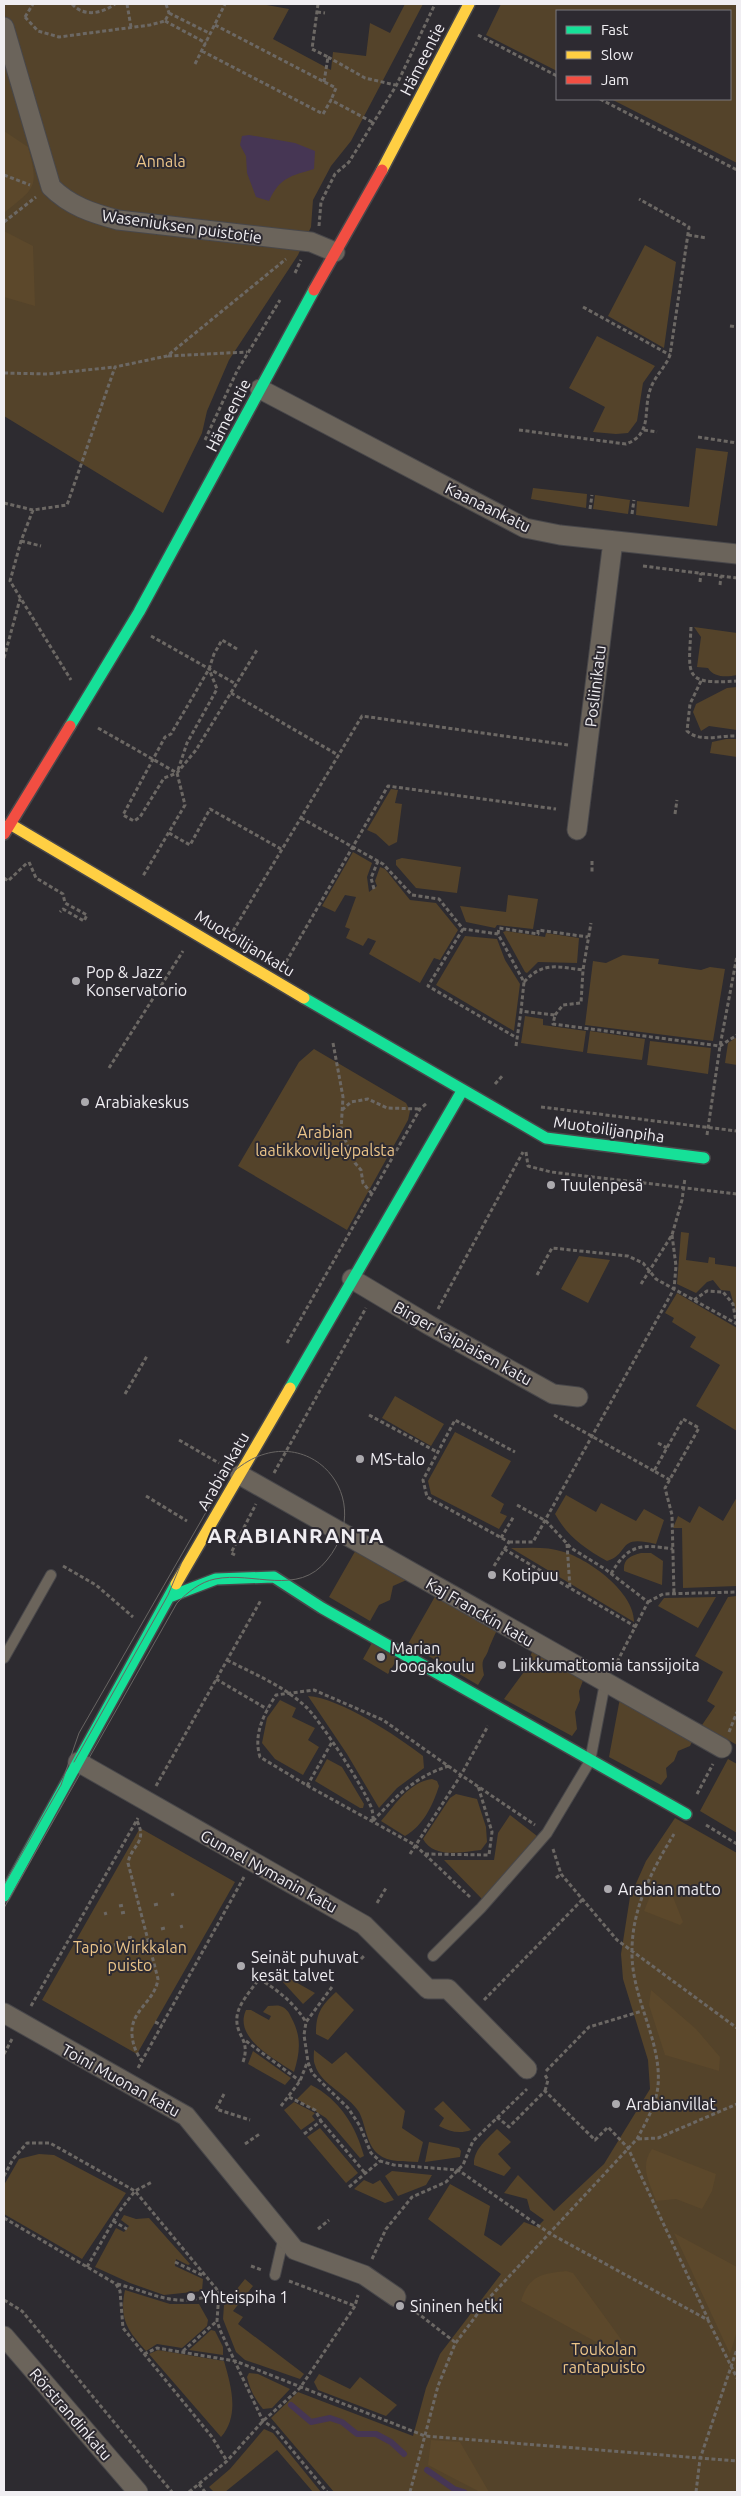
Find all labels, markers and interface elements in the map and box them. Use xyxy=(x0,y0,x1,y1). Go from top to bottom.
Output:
legend xyxy=(556,10,731,100)
street label: Hämeentie xyxy=(396,20,448,98)
text: Fast xyxy=(601,21,629,38)
text: Slow xyxy=(601,46,634,63)
text: Jam xyxy=(601,71,629,88)
park label: Annala xyxy=(136,152,186,170)
street label: Waseniuksen puistotie xyxy=(101,206,263,246)
street label: Hämeentie xyxy=(202,376,254,454)
street label: Kaanaankatu xyxy=(442,479,534,535)
street label: Posliinikatu xyxy=(581,644,609,728)
street label: Muotoilijankatu xyxy=(192,906,298,980)
place label: Pop & Jazz Konservatorio xyxy=(86,963,187,999)
marker: Pop & Jazz Konservatorio xyxy=(70,975,82,987)
place label: Arabiakeskus xyxy=(95,1093,189,1111)
marker: Arabiakeskus xyxy=(79,1096,91,1108)
street label: Muotoilijanpiha xyxy=(552,1112,666,1146)
park label: Arabian laatikkoviljelypalsta xyxy=(255,1123,395,1159)
place label: Tuulenpesä xyxy=(561,1176,643,1194)
marker: Tuulenpesä xyxy=(545,1179,557,1191)
street label: Birger Kaipiaisen katu xyxy=(391,1297,535,1389)
street label: Arabiankatu xyxy=(193,1429,253,1513)
place label: MS-talo xyxy=(370,1450,425,1468)
marker: MS-talo xyxy=(354,1453,366,1465)
district label: ARABIANRANTA xyxy=(207,1523,385,1547)
place label: Kotipuu xyxy=(502,1566,559,1584)
marker: Kotipuu xyxy=(486,1569,498,1581)
street label: Kaj Franckin katu xyxy=(423,1574,537,1650)
place label: Marian Joogakoulu xyxy=(391,1639,475,1675)
marker: Marian Joogakoulu xyxy=(375,1651,387,1663)
place label: Liikkumattomia tanssijoita xyxy=(512,1656,700,1674)
marker: Liikkumattomia tanssijoita xyxy=(496,1659,508,1671)
street label: Gunnel Nymanin katu xyxy=(198,1826,340,1916)
place label: Arabian matto xyxy=(618,1880,721,1898)
marker: Arabian matto xyxy=(602,1883,614,1895)
park label: Tapio Wirkkalan puisto xyxy=(73,1938,187,1974)
place label: Seinät puhuvat kesät talvet xyxy=(251,1948,359,1984)
marker: Seinät puhuvat kesät talvet xyxy=(235,1960,247,1972)
street label: Toini Muonan katu xyxy=(59,2040,183,2120)
place label: Arabianvillat xyxy=(626,2095,717,2113)
marker: Arabianvillat xyxy=(610,2098,622,2110)
place label: Yhteispiha 1 xyxy=(201,2288,289,2306)
marker: Yhteispiha 1 xyxy=(185,2291,197,2303)
place label: Sininen hetki xyxy=(410,2297,502,2315)
marker: Sininen hetki xyxy=(394,2300,406,2312)
park label: Toukolan rantapuisto xyxy=(563,2340,645,2376)
street label: Rörstrandinkatu xyxy=(26,2364,116,2464)

